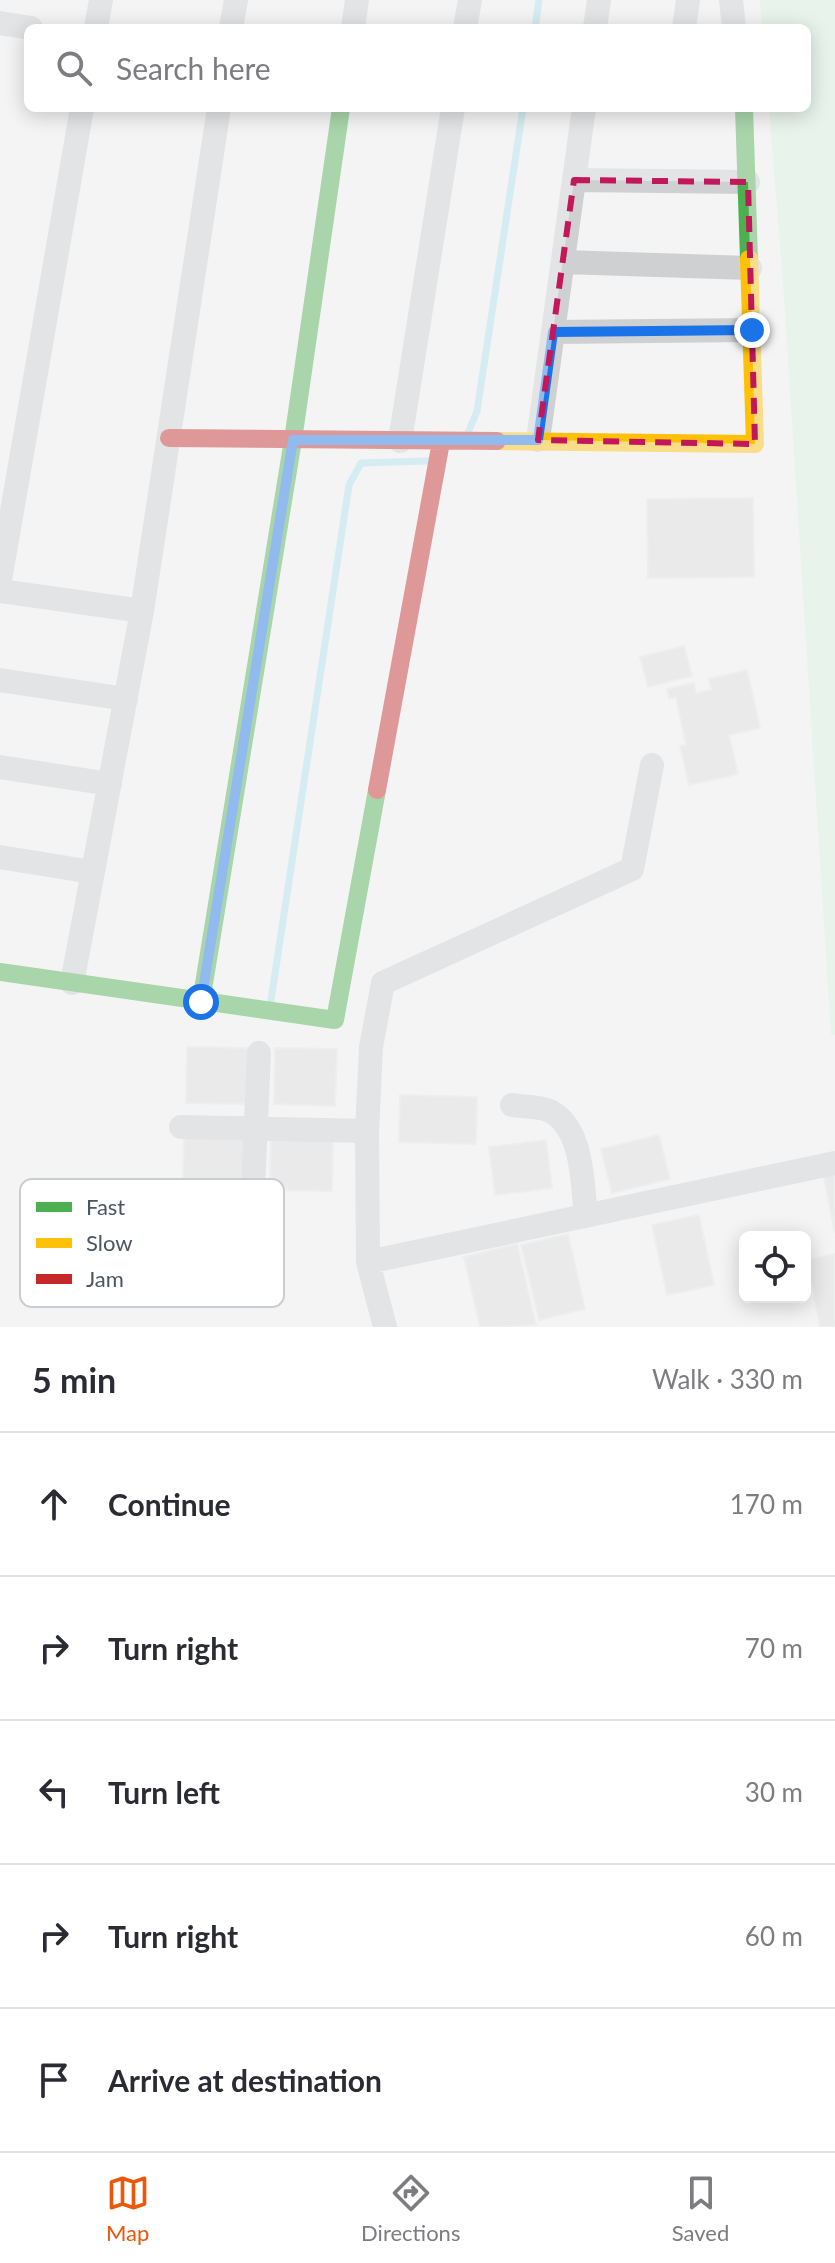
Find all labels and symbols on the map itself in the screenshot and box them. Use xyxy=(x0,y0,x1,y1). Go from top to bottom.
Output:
route end xyxy=(734,312,770,348)
route start xyxy=(183,984,219,1020)
legend xyxy=(20,1179,284,1307)
text: Fast xyxy=(86,1193,125,1220)
text: Slow xyxy=(86,1229,133,1256)
text: Jam xyxy=(86,1265,124,1292)

